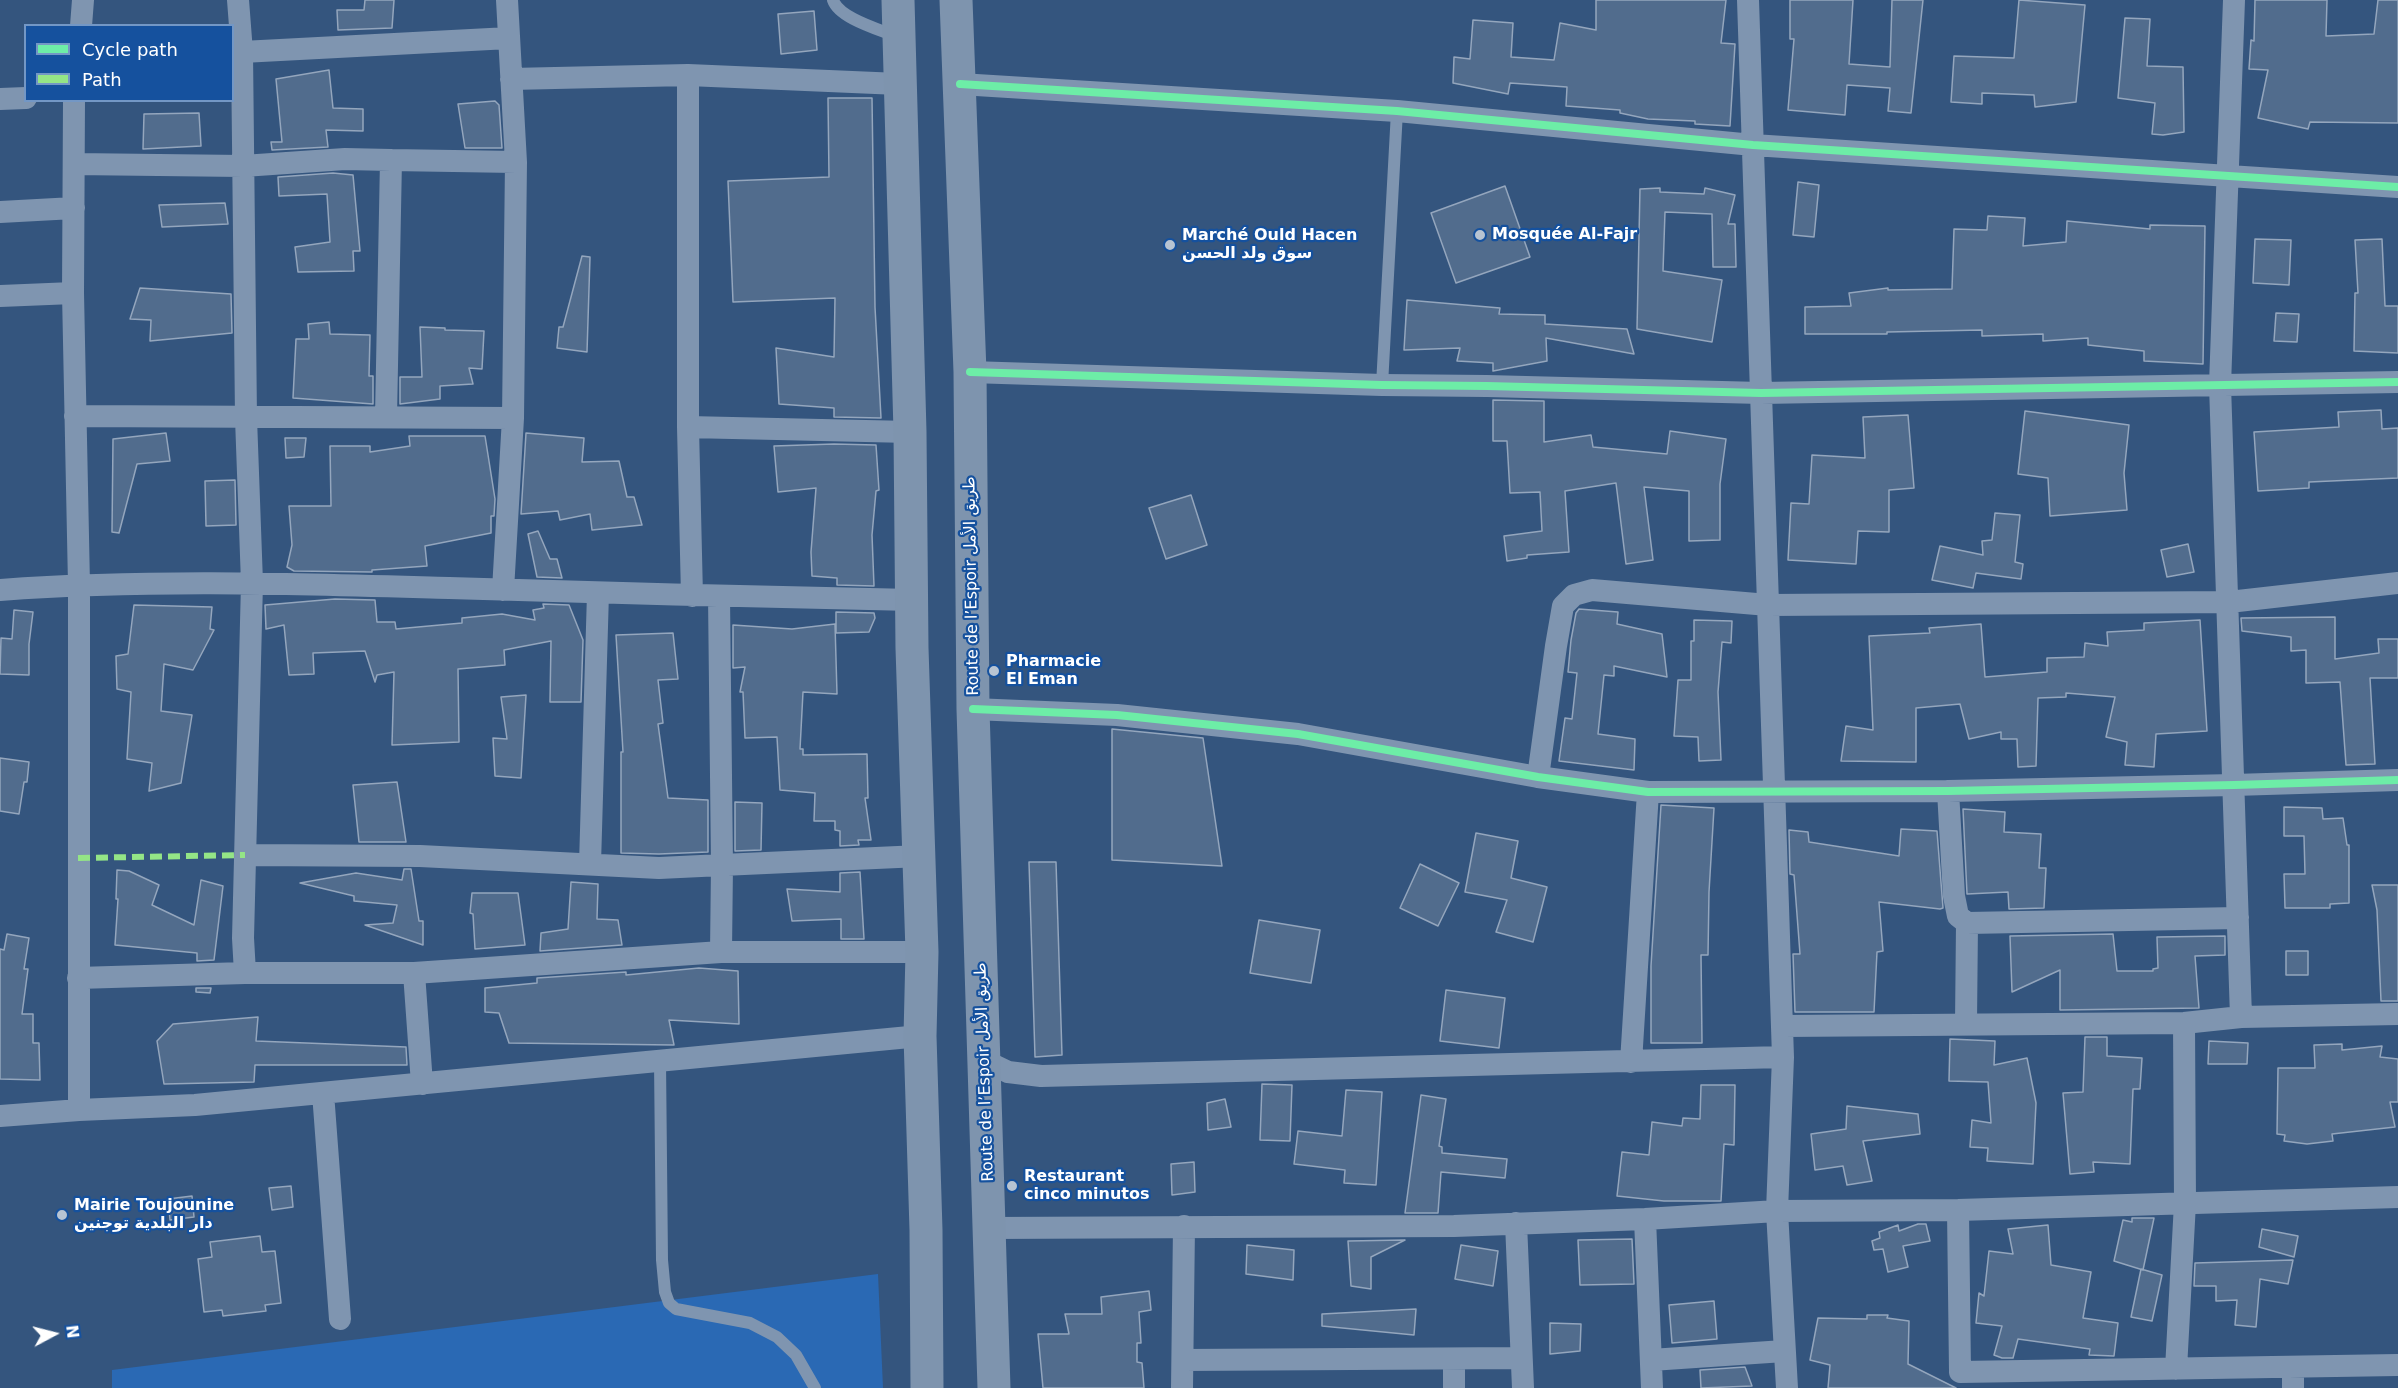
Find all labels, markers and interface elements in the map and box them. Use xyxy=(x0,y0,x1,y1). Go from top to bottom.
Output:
legend xyxy=(24,24,234,102)
text: Cycle path xyxy=(82,39,178,60)
text: Path xyxy=(82,69,122,90)
place label: Mosquée Al-Fajr xyxy=(1492,225,1637,245)
place label: Marché Ould Hacen سوق ولد الحسن xyxy=(1182,226,1357,264)
marker: Mosquée Al-Fajr xyxy=(1473,228,1487,242)
marker: Marché Ould Hacen سوق ولد الحسن xyxy=(1163,238,1177,252)
street label: Route de l’Espoir طريق الأمل xyxy=(960,476,984,696)
place label: Pharmacie El Eman xyxy=(1006,652,1101,690)
marker: Pharmacie El Eman xyxy=(987,664,1001,678)
street label: Route de l’Espoir طريق الأمل xyxy=(972,962,998,1182)
place label: Restaurant cinco minutos xyxy=(1024,1167,1150,1205)
marker: Restaurant cinco minutos xyxy=(1005,1179,1019,1193)
place label: Mairie Toujounine دار البلدية توجنين xyxy=(74,1196,234,1234)
marker: Mairie Toujounine دار البلدية توجنين xyxy=(55,1208,69,1222)
north arrow xyxy=(24,1304,84,1364)
text: N xyxy=(62,1324,83,1340)

